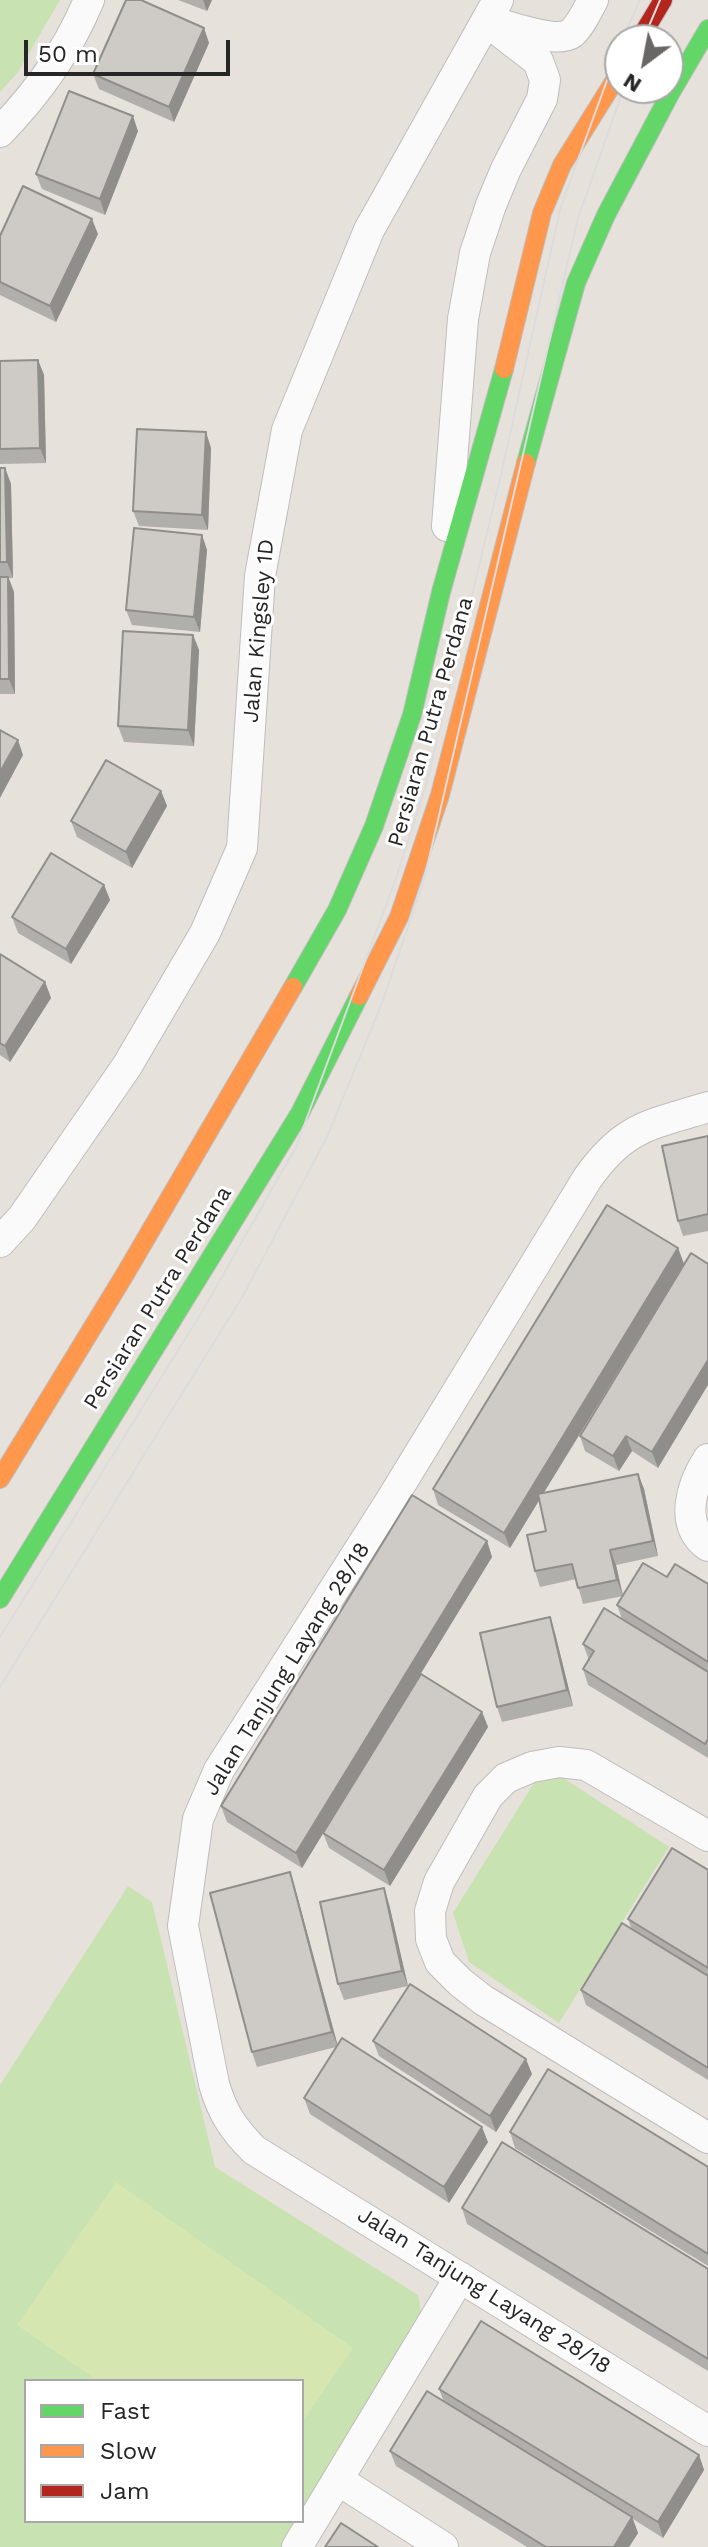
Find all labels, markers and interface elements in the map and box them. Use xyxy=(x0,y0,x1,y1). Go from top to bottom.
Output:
scale bar xyxy=(28,24,234,74)
north arrow xyxy=(604,24,684,104)
text: 50 m xyxy=(38,40,98,68)
text: N xyxy=(619,68,646,98)
street label: Jalan Kingsley 1D xyxy=(238,538,280,724)
street label: Persiaran Putra Perdana xyxy=(383,594,479,850)
street label: Persiaran Putra Perdana xyxy=(78,1181,238,1415)
street label: Jalan Tanjung Layang 28/18 xyxy=(198,1537,376,1801)
street label: Jalan Tanjung Layang 28/18 xyxy=(352,2202,616,2380)
legend xyxy=(24,2379,304,2523)
text: Fast xyxy=(100,2397,150,2425)
text: Slow xyxy=(100,2437,157,2465)
text: Jam xyxy=(100,2477,150,2505)

